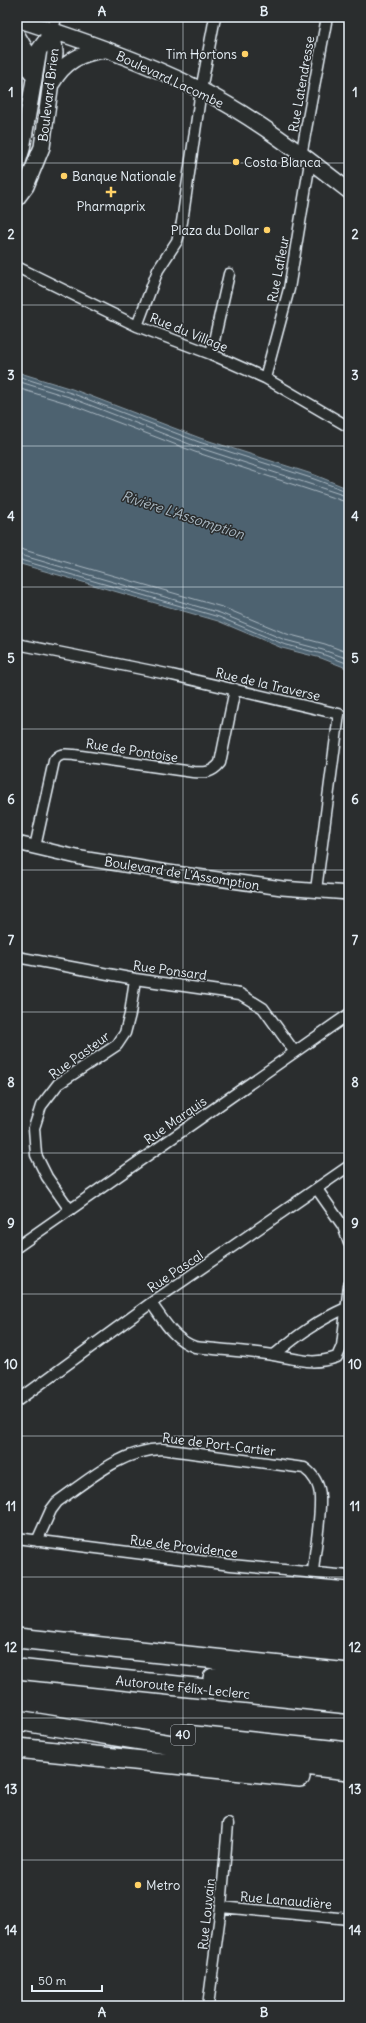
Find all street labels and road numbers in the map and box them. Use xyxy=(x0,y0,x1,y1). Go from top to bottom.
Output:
street label: Rue Latendresse xyxy=(285,35,318,134)
street label: Boulevard Brien xyxy=(34,47,63,143)
street label: Boulevard Lacombe xyxy=(113,47,226,112)
street label: Rue Lafleur xyxy=(264,234,293,304)
street label: Rue du Village xyxy=(147,309,230,356)
street label: Rue de la Traverse xyxy=(214,664,322,705)
street label: Rue de Pontoise xyxy=(85,735,179,766)
street label: Boulevard de L'Assomption xyxy=(103,853,261,894)
street label: Rue Ponsard xyxy=(132,957,208,984)
street label: Rue Pasteur xyxy=(46,1027,113,1083)
street label: Rue Marquis xyxy=(141,1093,210,1148)
street label: Rue Pascal xyxy=(144,1247,206,1296)
street label: Rue de Port-Cartier xyxy=(161,1429,277,1460)
street label: Rue de Providence xyxy=(129,1531,239,1562)
street label: Autoroute Félix-Leclerc xyxy=(115,1672,251,1703)
road number: 40 xyxy=(171,1725,195,1745)
street label: Rue Louvain xyxy=(194,1877,219,1951)
street label: Rue Lanaudière xyxy=(239,1888,333,1913)

